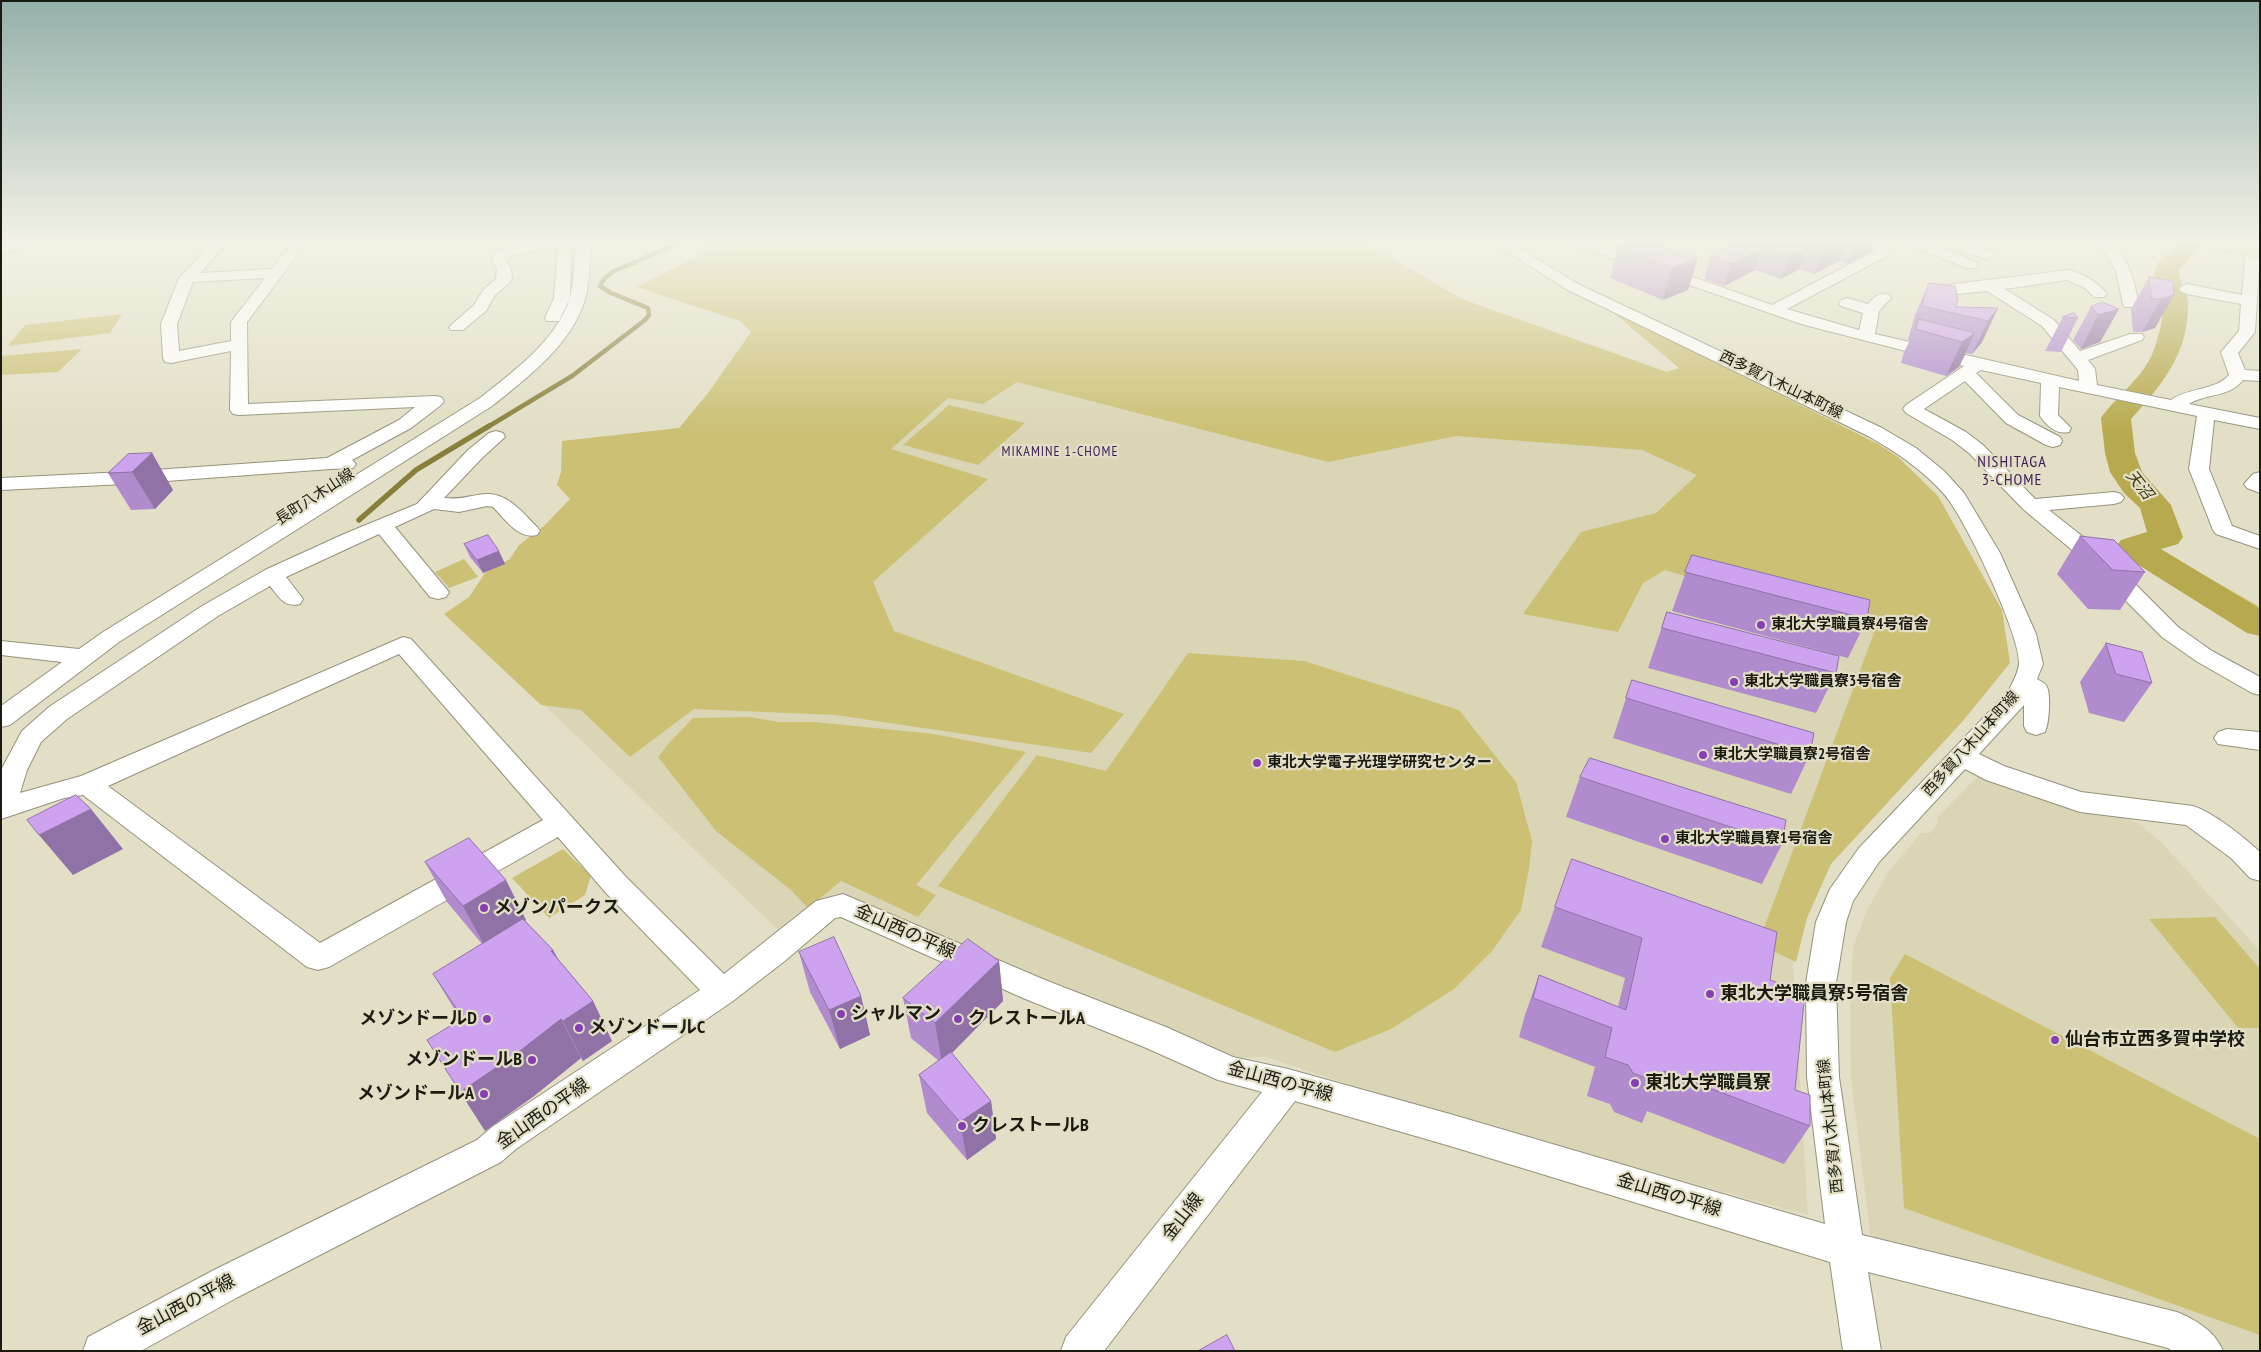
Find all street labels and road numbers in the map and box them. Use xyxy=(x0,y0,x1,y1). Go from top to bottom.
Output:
street label: 西多賀八木山本町線 xyxy=(1716,347,1846,423)
street label: 長町八木山線 xyxy=(272,465,358,529)
street label: 西多賀八木山本町線 xyxy=(1919,688,2023,800)
street label: 金山西の平線 xyxy=(851,900,959,964)
street label: 金山西の平線 xyxy=(1225,1058,1335,1106)
street label: 西多賀八木山本町線 xyxy=(1815,1058,1847,1194)
street label: 金山西の平線 xyxy=(493,1074,593,1154)
street label: 金山西の平線 xyxy=(1614,1169,1724,1221)
street label: 金山線 xyxy=(1158,1189,1208,1245)
street label: 金山西の平線 xyxy=(133,1270,239,1340)

